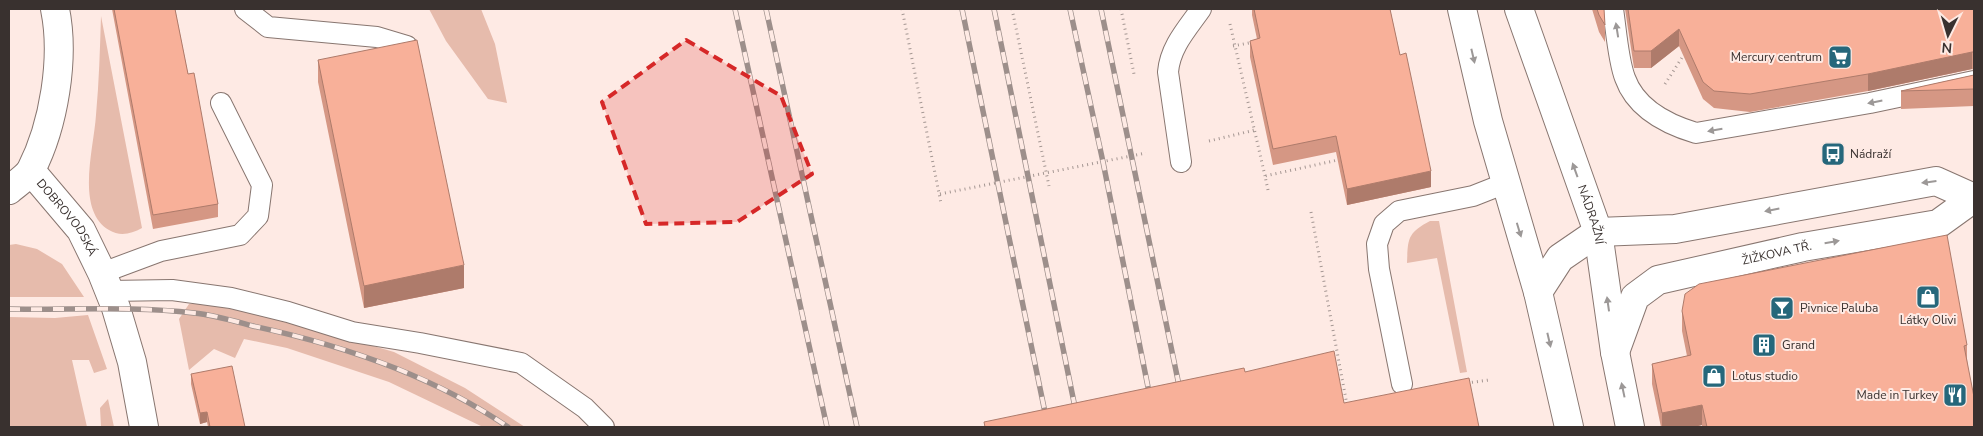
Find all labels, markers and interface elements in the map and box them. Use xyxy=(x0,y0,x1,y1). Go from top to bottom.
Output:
north arrow xyxy=(1923,10,1973,60)
one-way arrow xyxy=(1612,21,1620,37)
text: N xyxy=(1941,38,1953,57)
supermarket icon: Mercury centrum xyxy=(1827,44,1853,70)
one-way arrow xyxy=(1469,49,1477,64)
place label: Mercury centrum xyxy=(1731,49,1822,65)
one-way arrow xyxy=(1867,98,1883,106)
one-way arrow xyxy=(1707,126,1723,134)
bus stop icon: Nádraží xyxy=(1820,141,1846,167)
place label: Nádraží xyxy=(1850,146,1892,162)
one-way arrow xyxy=(1571,162,1578,177)
street label: DOBROVODSKÁ xyxy=(33,175,101,259)
one-way arrow xyxy=(1921,179,1937,187)
street label: NÁDRAŽNÍ xyxy=(1574,183,1608,246)
one-way arrow xyxy=(1763,207,1779,215)
one-way arrow xyxy=(1516,223,1524,238)
street label: ŽIŽKOVA TŘ. xyxy=(1740,238,1813,269)
one-way arrow xyxy=(1825,238,1841,246)
shop icon: Látky Olivi xyxy=(1915,284,1941,310)
bar icon: Pivnice Paluba xyxy=(1769,295,1795,321)
one-way arrow xyxy=(1604,296,1612,312)
place label: Pivnice Paluba xyxy=(1800,300,1878,316)
place label: Látky Olivi xyxy=(1900,312,1956,328)
one-way arrow xyxy=(1545,332,1553,347)
building icon: Grand xyxy=(1751,332,1777,358)
place label: Grand xyxy=(1782,337,1815,353)
shop icon: Lotus studio xyxy=(1701,363,1727,389)
place label: Lotus studio xyxy=(1732,368,1798,384)
one-way arrow xyxy=(1618,381,1626,397)
restaurant icon: Made in Turkey xyxy=(1942,382,1968,408)
place label: Made in Turkey xyxy=(1857,387,1939,403)

